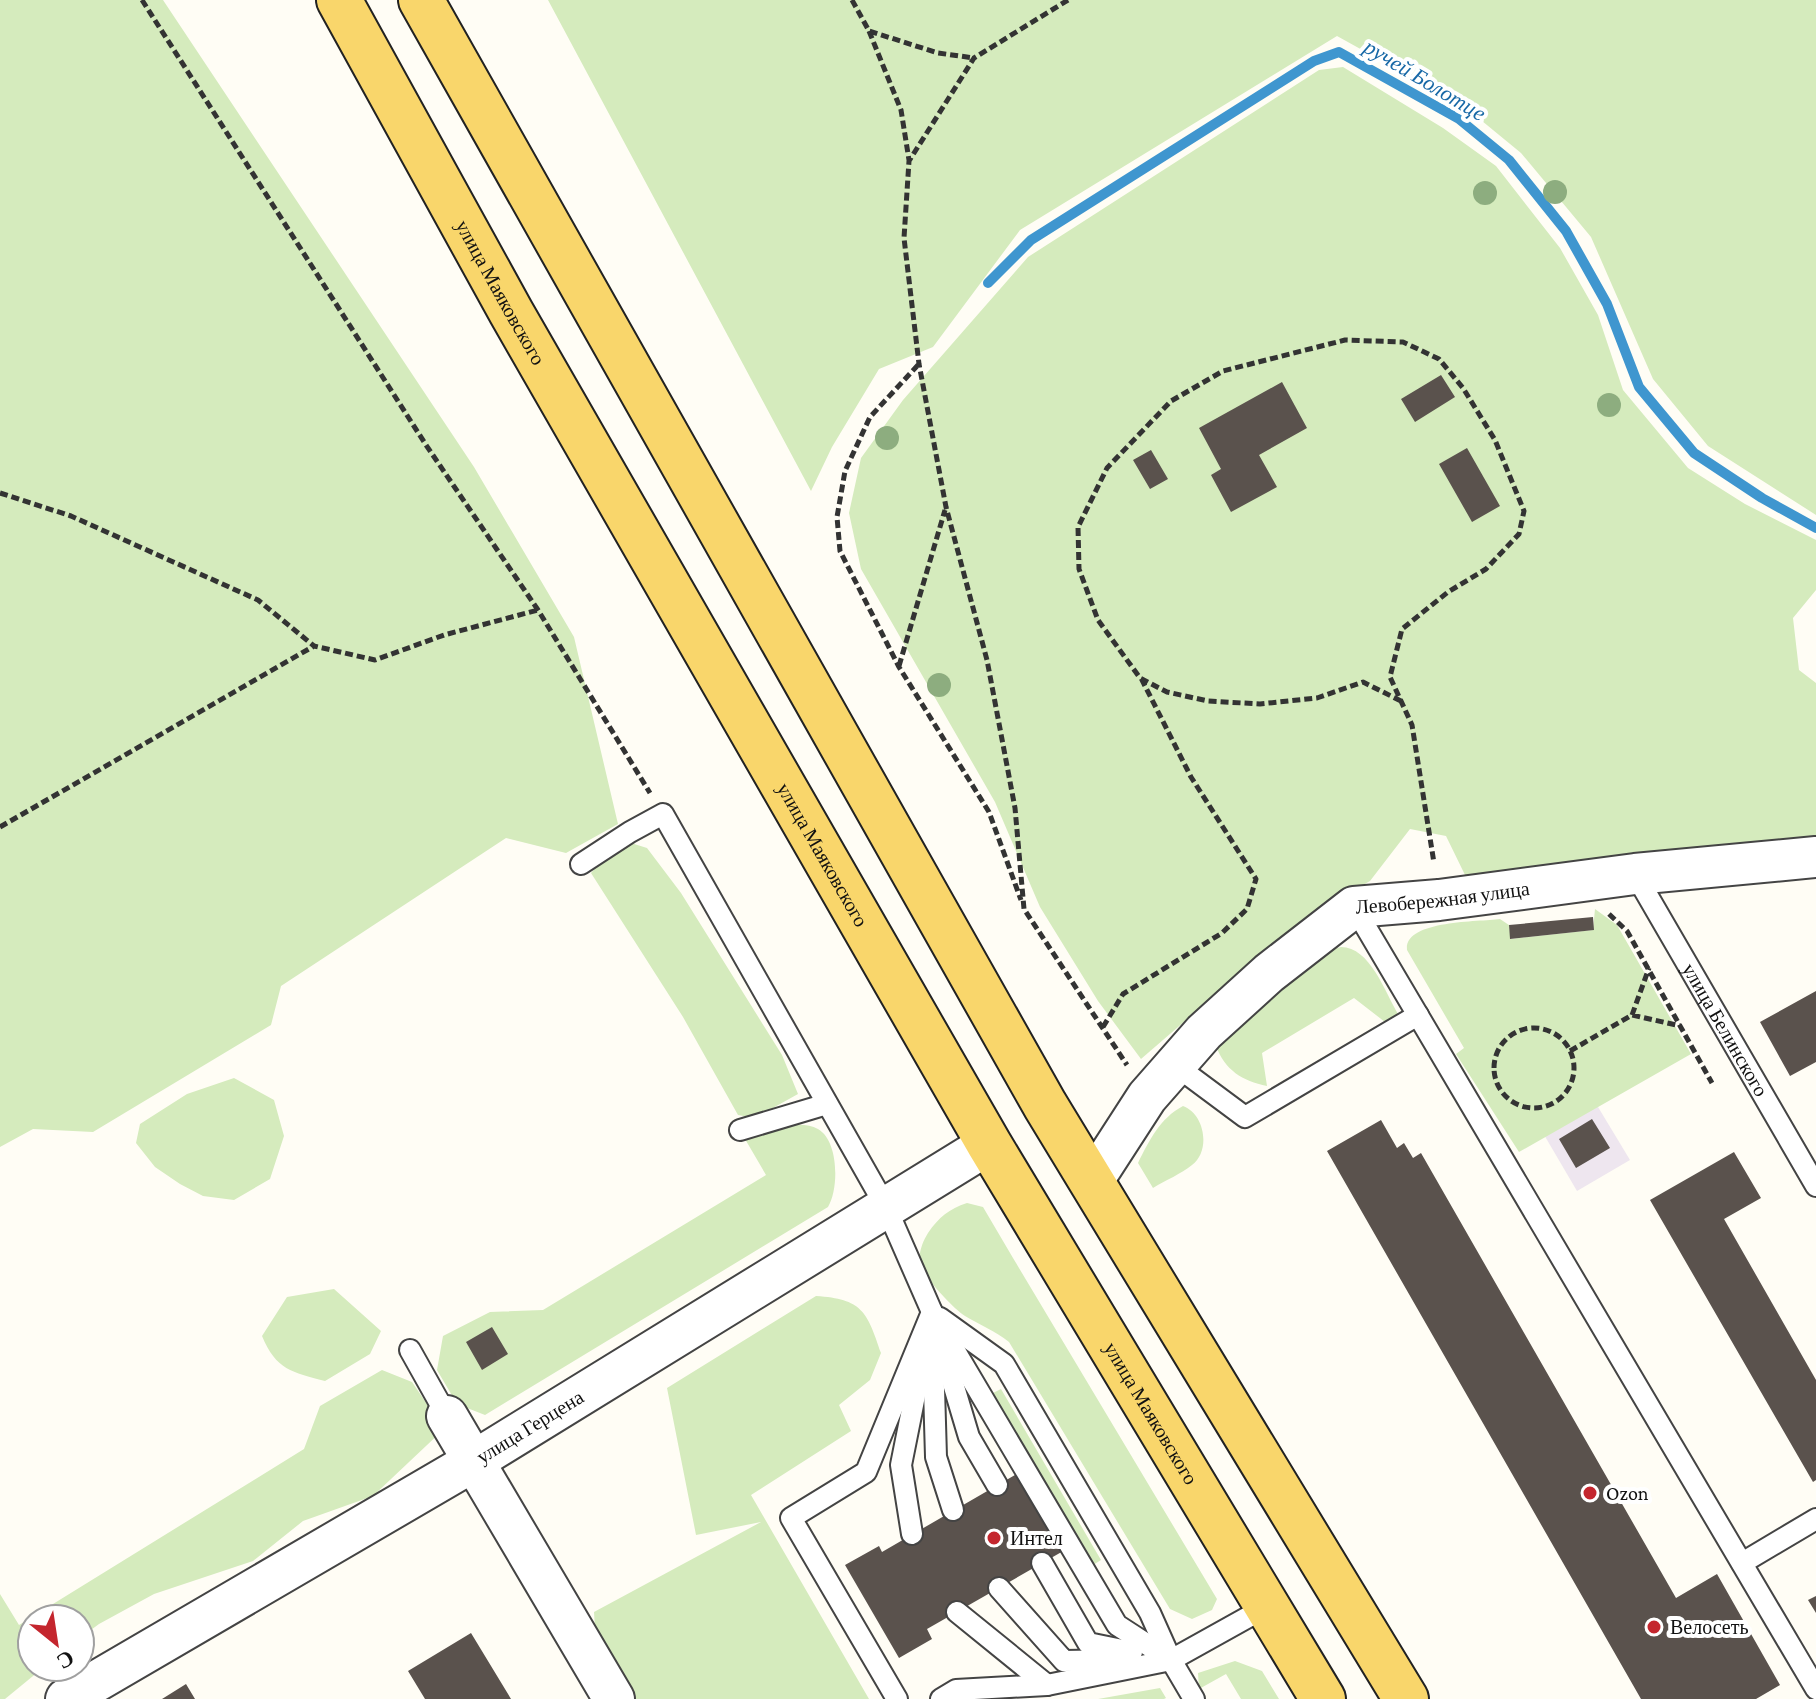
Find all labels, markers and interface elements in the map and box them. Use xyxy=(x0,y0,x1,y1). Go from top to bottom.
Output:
water label: ручей Болотце xyxy=(1358,33,1491,126)
street label: улица Маяковского xyxy=(451,216,550,369)
street label: улица Маяковского xyxy=(772,779,873,930)
street label: Левобережная улица xyxy=(1354,877,1531,918)
street label: улица Белинского xyxy=(1677,959,1773,1100)
street label: улица Маяковского xyxy=(1099,1338,1202,1488)
street label: улица Герцена xyxy=(473,1385,587,1469)
place label: Ozon xyxy=(1606,1482,1649,1504)
marker: Ozon xyxy=(1581,1484,1599,1502)
place label: Интел xyxy=(1010,1527,1063,1549)
marker: Интел xyxy=(985,1529,1003,1547)
north arrow xyxy=(16,1603,96,1683)
place label: Велосеть xyxy=(1670,1616,1749,1638)
marker: Велосеть xyxy=(1645,1618,1663,1636)
text: С xyxy=(53,1645,79,1675)

